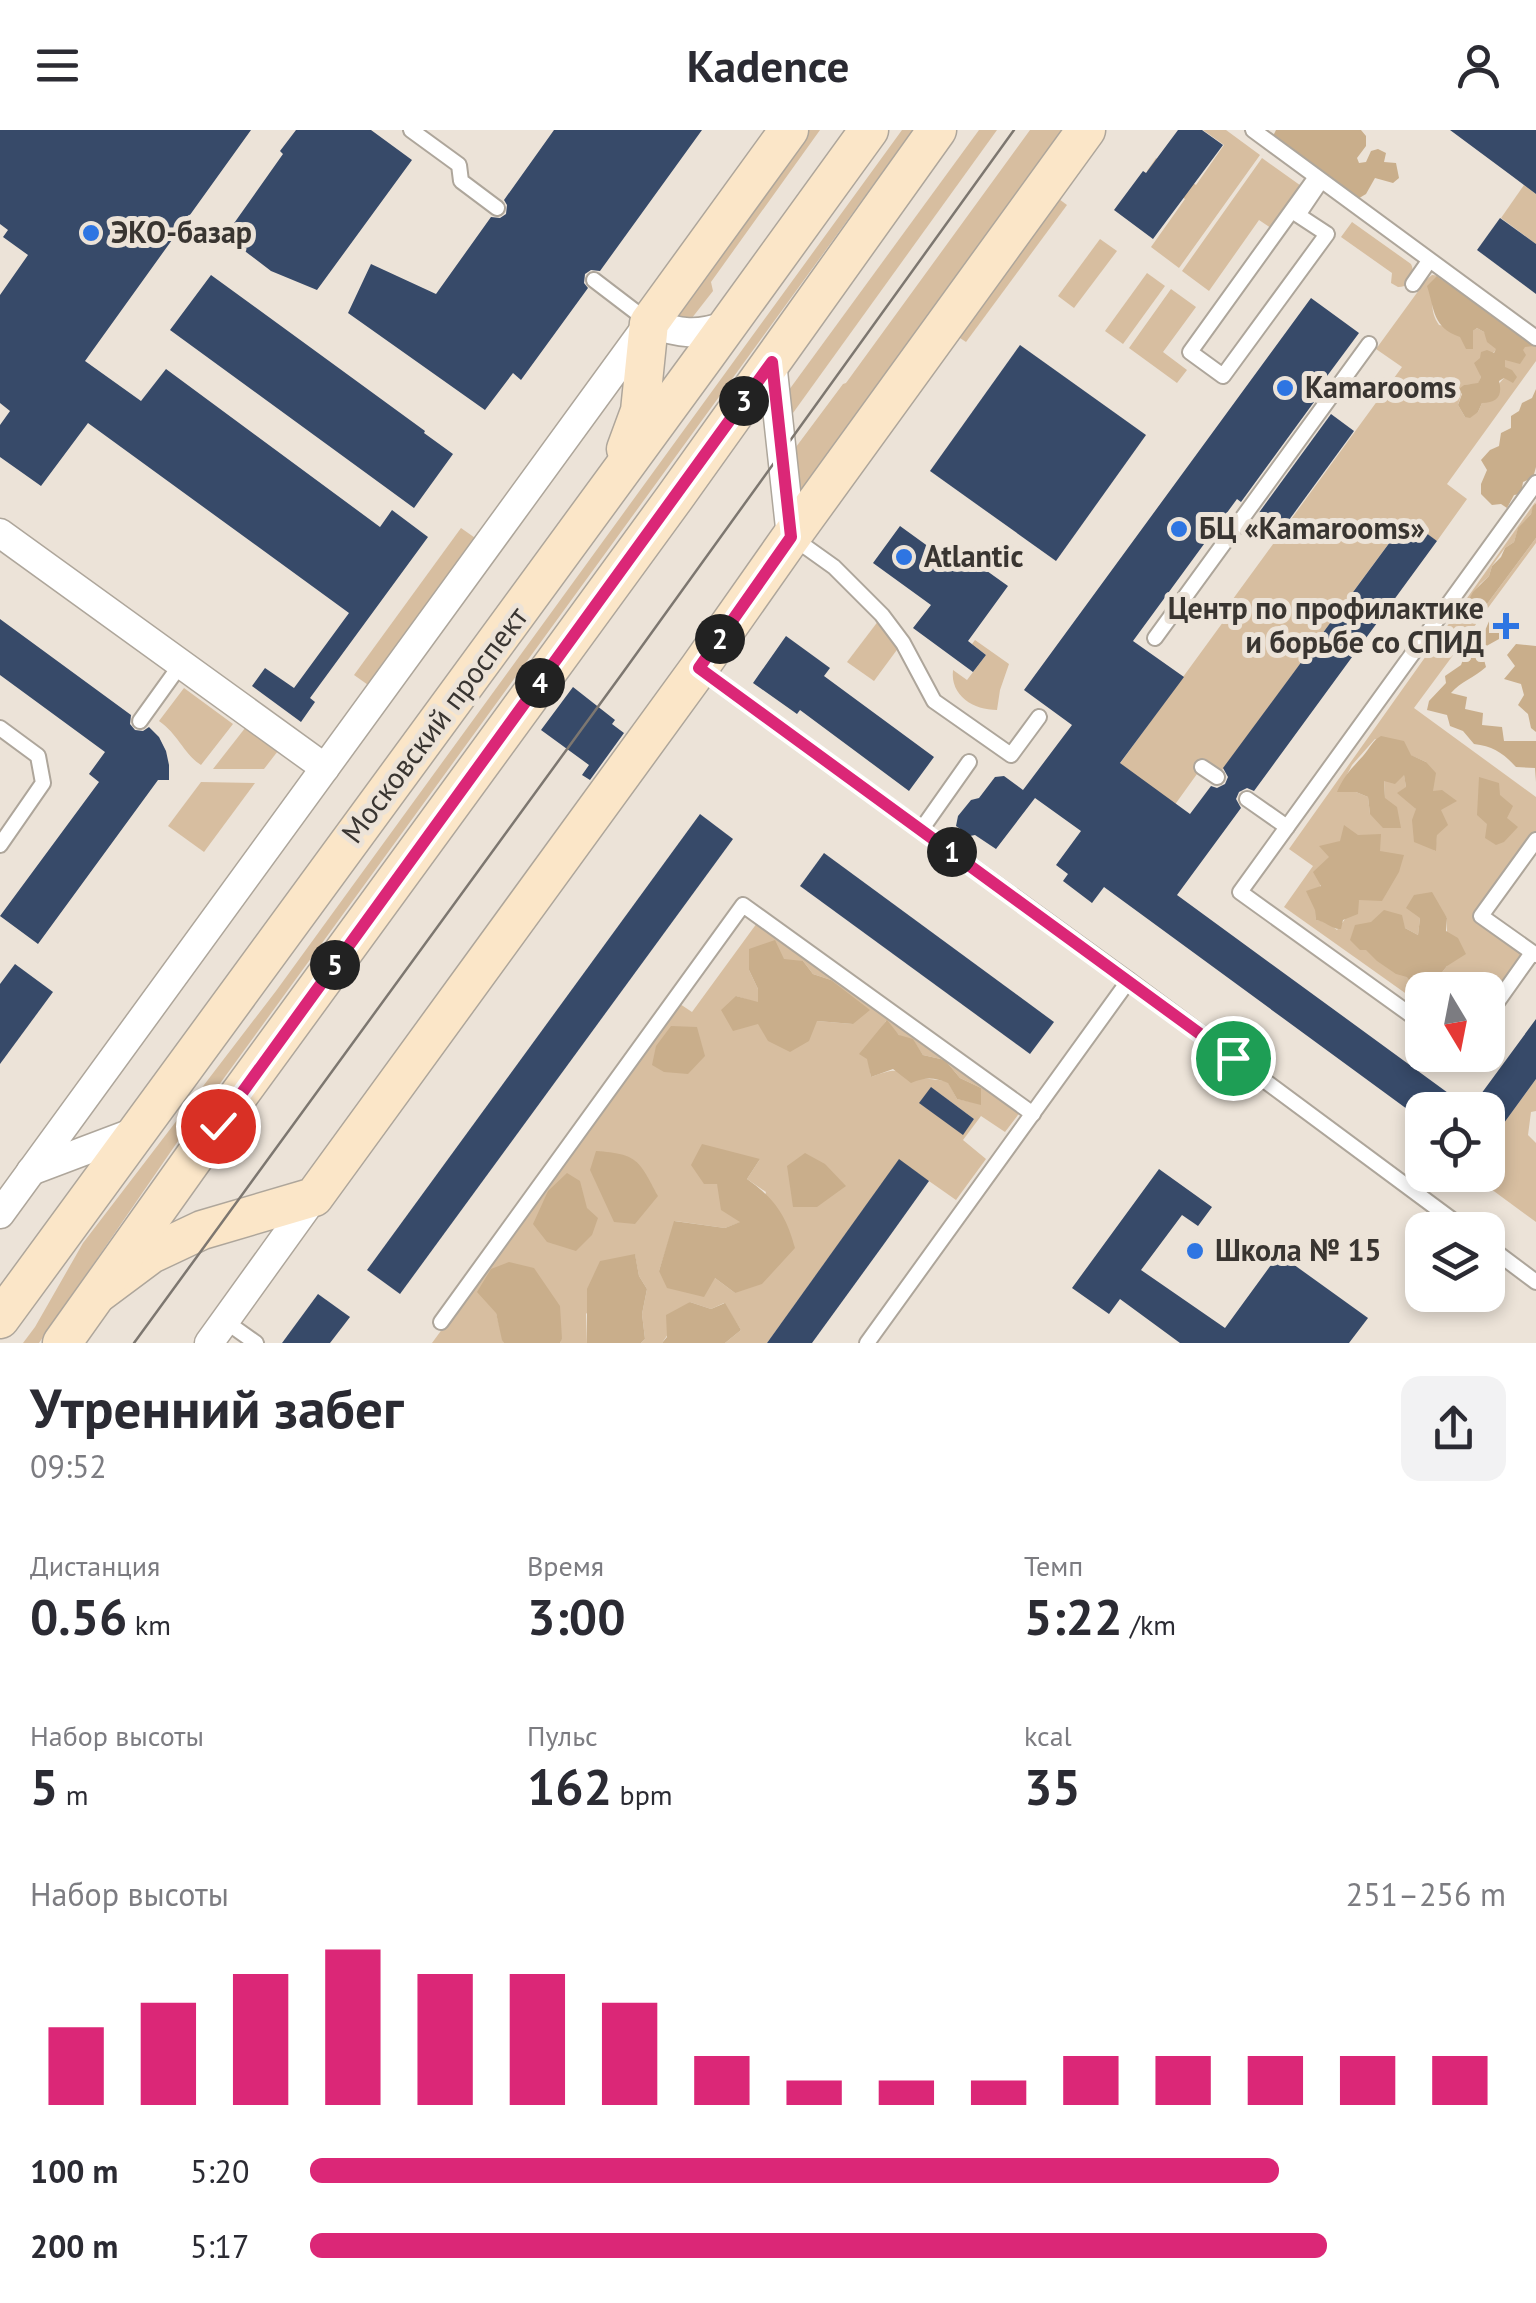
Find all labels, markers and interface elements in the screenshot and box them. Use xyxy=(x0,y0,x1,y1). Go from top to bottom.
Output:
text: Kadence xyxy=(687,36,849,94)
icon: menu xyxy=(30,38,85,93)
icon: person xyxy=(1451,38,1506,93)
place label: ЭКО-базар xyxy=(111,212,252,251)
marker: ЭКО-базар xyxy=(80,222,102,244)
place label: Kamarooms xyxy=(1305,367,1456,406)
pin: 3 xyxy=(719,376,769,426)
marker: Kamarooms xyxy=(1274,377,1296,399)
text: 3 xyxy=(736,382,752,419)
place label: БЦ «Kamarooms» xyxy=(1199,508,1425,547)
marker: БЦ «Kamarooms» xyxy=(1168,518,1190,540)
place label: Atlantic xyxy=(924,536,1023,575)
marker: Atlantic xyxy=(893,546,915,568)
place label: Центр по профилактике и борьбе со СПИД xyxy=(1168,588,1484,661)
street label: Московский проспект xyxy=(332,598,536,850)
marker: Центр по профилактике и борьбе со СПИД xyxy=(1493,613,1519,639)
pin: 2 xyxy=(695,614,745,664)
text: 2 xyxy=(712,620,728,657)
pin: 4 xyxy=(515,658,565,708)
text: 4 xyxy=(532,664,548,701)
pin: 1 xyxy=(927,827,977,877)
text: 1 xyxy=(944,833,960,870)
pin: 5 xyxy=(310,940,360,990)
text: 5 xyxy=(327,946,343,983)
north arrow xyxy=(1405,972,1505,1072)
map controls xyxy=(1405,972,1505,1312)
pin xyxy=(1191,1016,1276,1101)
icon: arrive xyxy=(1206,1031,1261,1086)
pin xyxy=(176,1084,261,1169)
button: locate xyxy=(1405,1092,1505,1192)
icon: check xyxy=(191,1099,246,1154)
button: layers xyxy=(1405,1212,1505,1312)
place label: Школа № 15 xyxy=(1215,1230,1382,1269)
marker: Школа № 15 xyxy=(1184,1240,1206,1262)
text: Утренний забег xyxy=(30,1372,404,1443)
button: share xyxy=(1401,1376,1506,1481)
text: 09:52 xyxy=(30,1445,107,1487)
text: Дистанция xyxy=(30,1547,160,1584)
text: Время xyxy=(527,1547,604,1584)
text: Темп xyxy=(1024,1547,1083,1584)
text: 0.56 xyxy=(30,1584,127,1649)
text: 3:00 xyxy=(527,1584,626,1649)
text: 5:22 xyxy=(1024,1584,1123,1649)
text: km xyxy=(127,1606,171,1643)
text: /km xyxy=(1123,1606,1176,1643)
text: Набор высоты xyxy=(30,1717,204,1754)
text: Пульс xyxy=(527,1717,598,1754)
text: kcal xyxy=(1024,1717,1072,1754)
text: 5 xyxy=(30,1754,58,1819)
text: 162 xyxy=(527,1754,612,1819)
text: 35 xyxy=(1024,1754,1081,1819)
text: m xyxy=(58,1776,89,1813)
text: bpm xyxy=(612,1776,673,1813)
text: Набор высоты xyxy=(30,1873,229,1915)
text: 251–256 m xyxy=(1346,1873,1506,1915)
text: 100 m xyxy=(30,2150,118,2192)
text: 5:20 xyxy=(190,2150,249,2192)
text: 200 m xyxy=(30,2225,118,2267)
text: 5:17 xyxy=(190,2225,249,2267)

